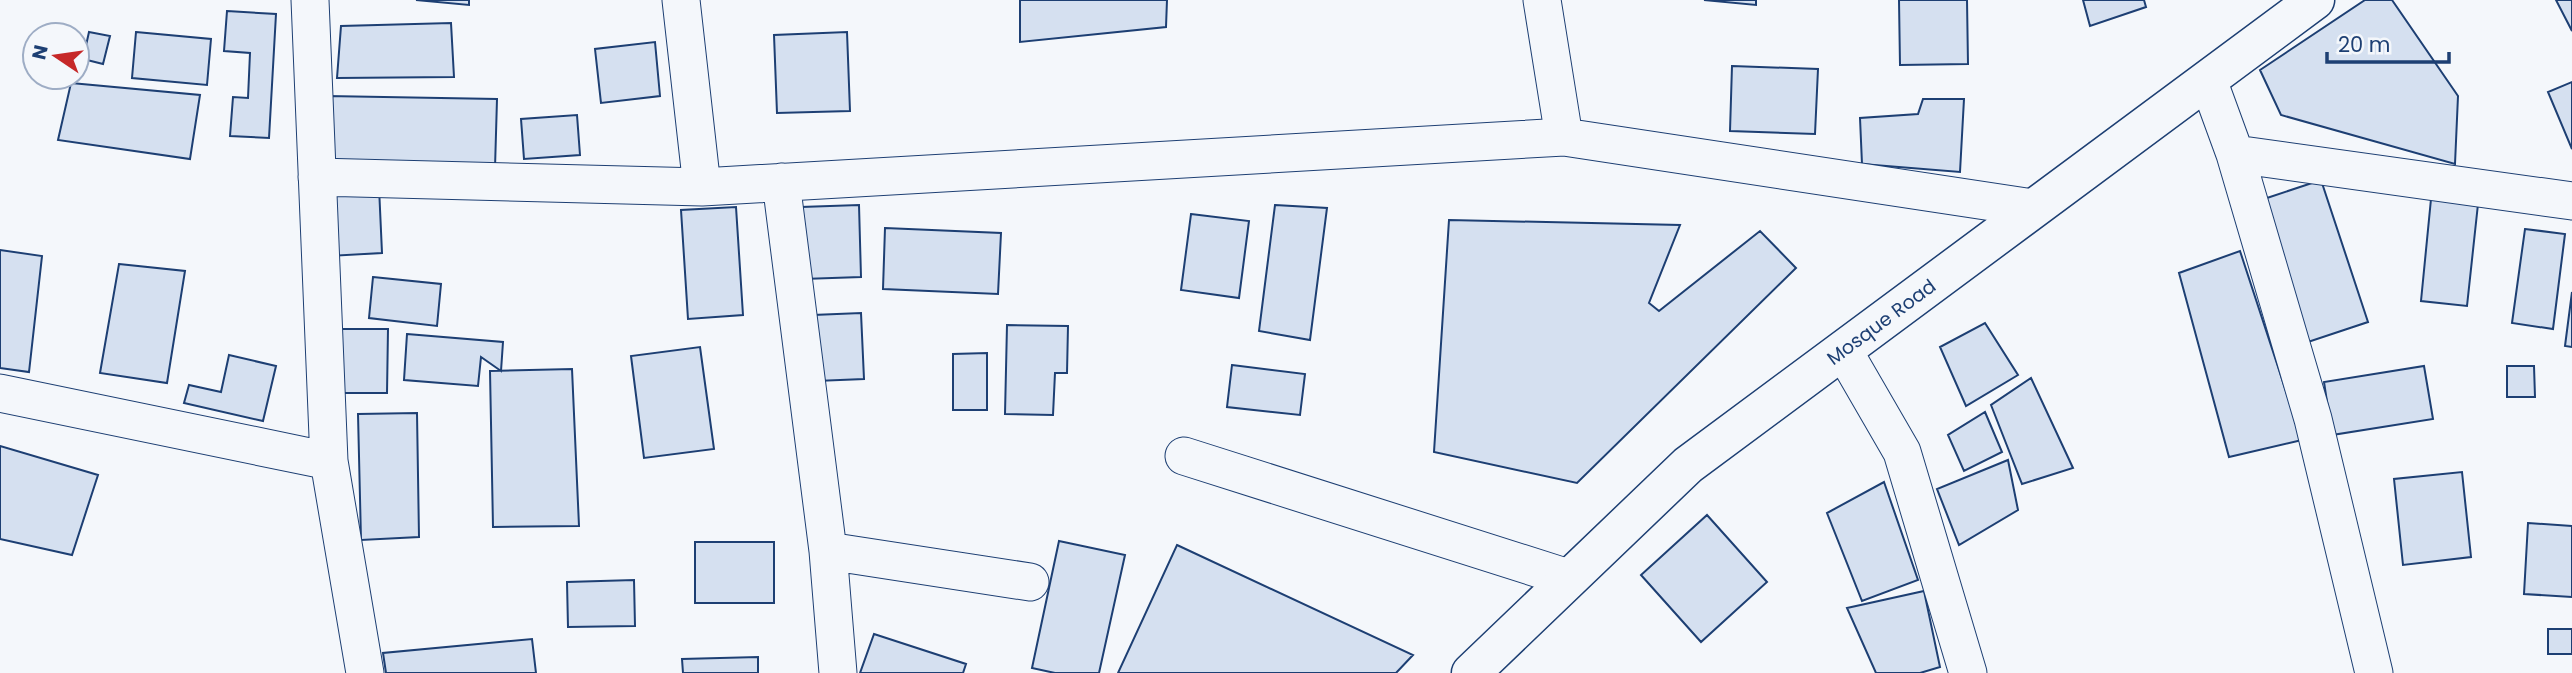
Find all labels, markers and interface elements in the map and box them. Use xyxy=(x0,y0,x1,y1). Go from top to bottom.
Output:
north arrow xyxy=(21,21,91,91)
scale bar xyxy=(2327,21,2450,65)
text: 20 m xyxy=(2338,30,2391,59)
text: N xyxy=(25,42,55,62)
street label: Mosque Road xyxy=(1821,272,1941,371)

